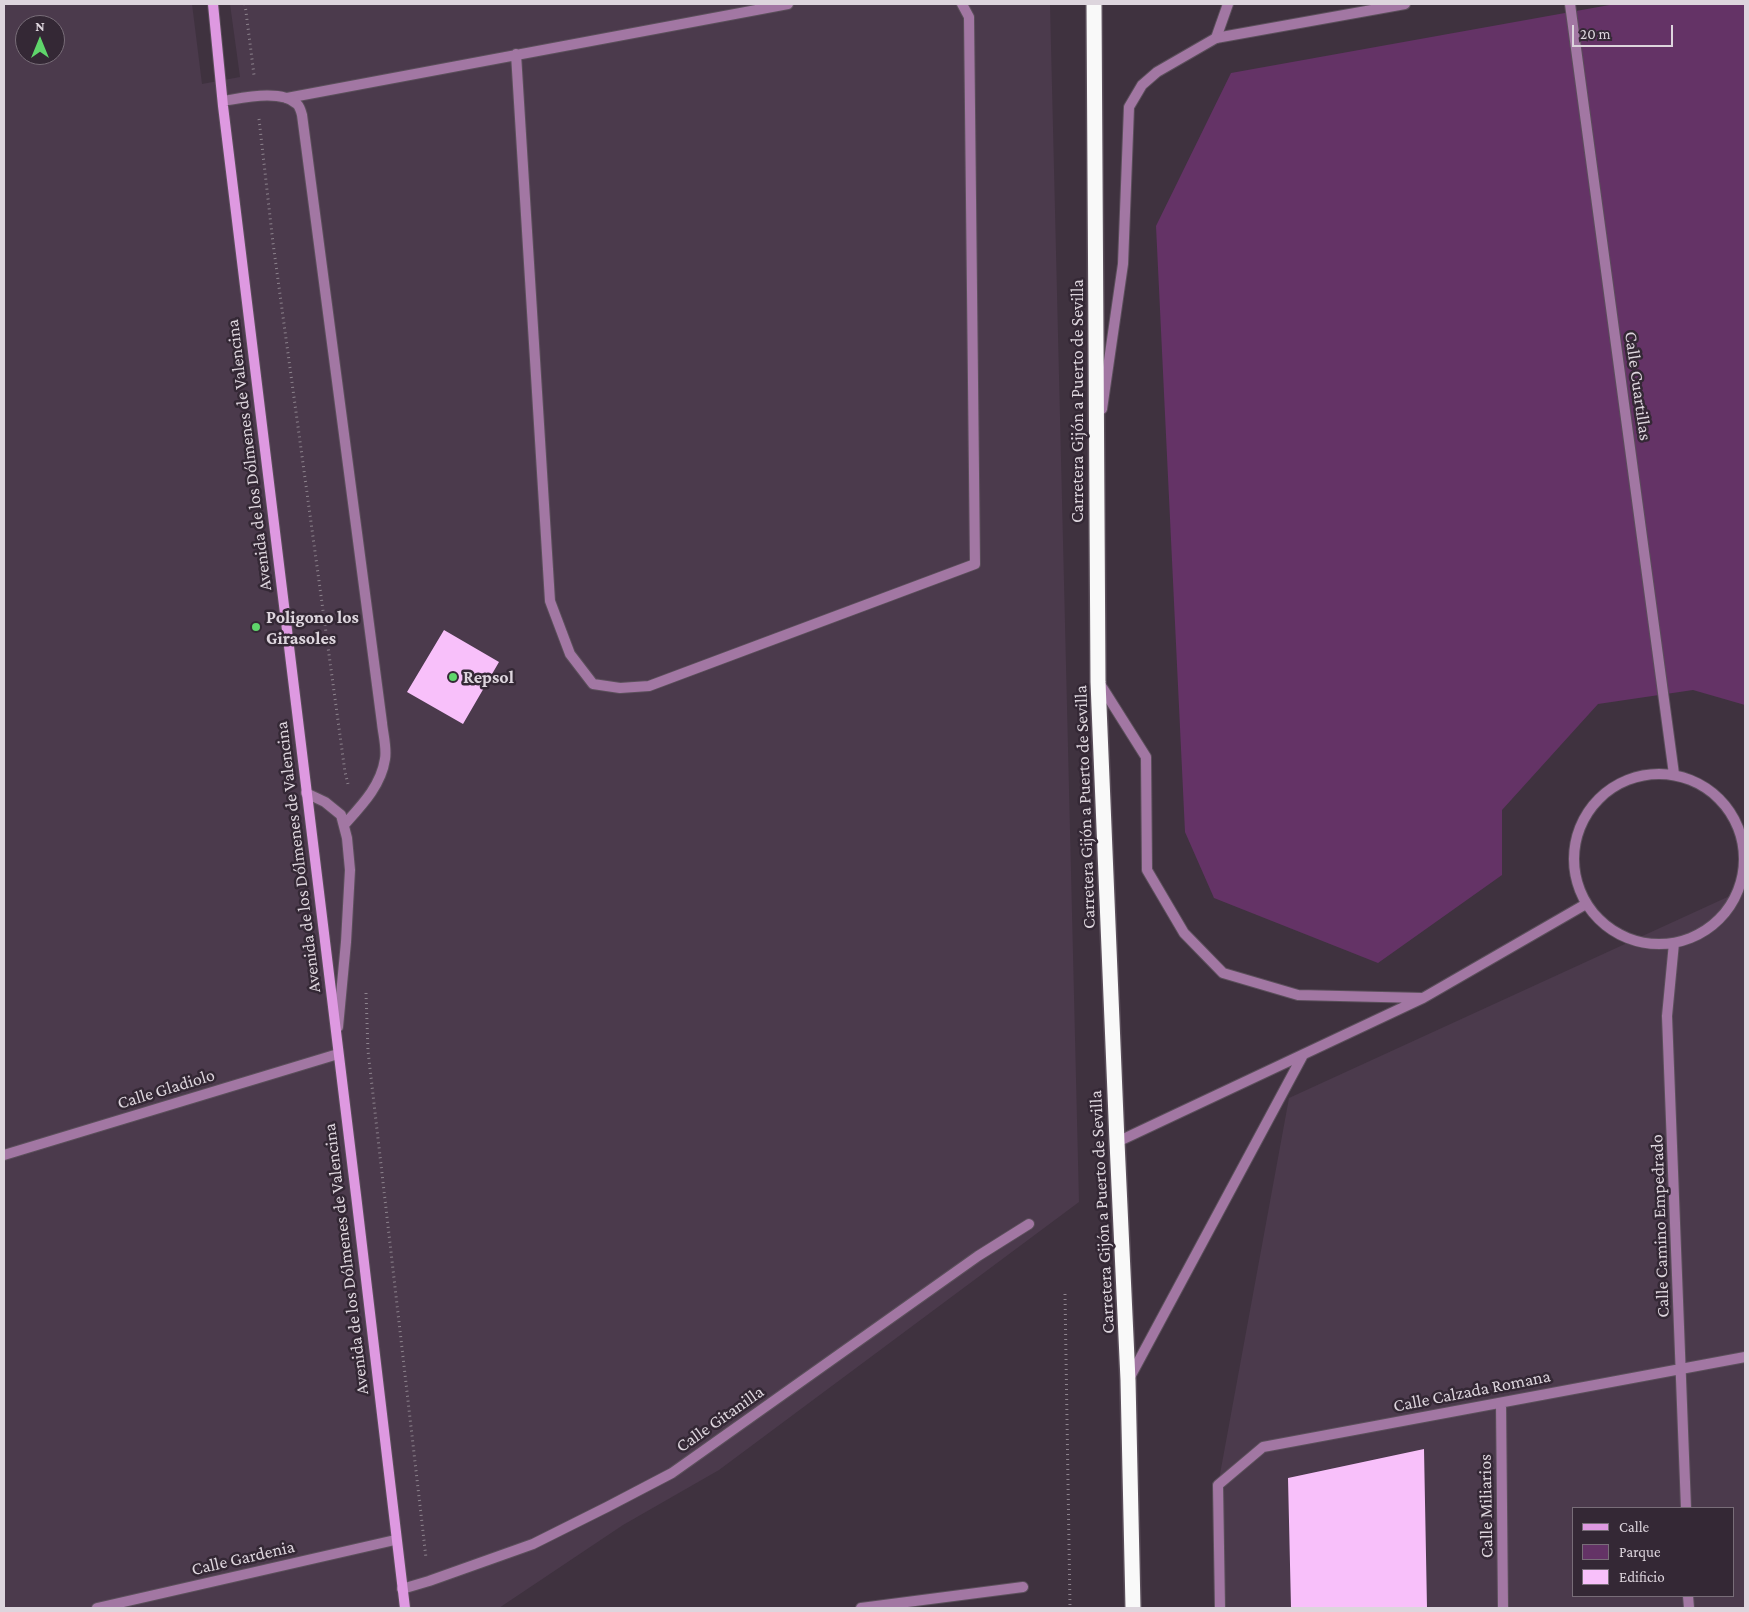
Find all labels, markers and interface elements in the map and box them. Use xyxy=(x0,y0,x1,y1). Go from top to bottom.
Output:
north arrow xyxy=(15,15,65,65)
scale bar xyxy=(1574,15,1675,47)
text: N xyxy=(35,18,45,34)
text: 20 m xyxy=(1580,26,1611,42)
street label: Carretera Gijón a Puerto de Sevilla xyxy=(1066,279,1088,523)
street label: Avenida de los Dólmenes de Valencina xyxy=(222,318,276,592)
street label: Calle Cuartillas xyxy=(1620,330,1656,442)
place label: Poligono los Girasoles xyxy=(266,606,359,649)
marker: Poligono los Girasoles xyxy=(250,621,262,633)
place label: Repsol xyxy=(463,666,514,688)
marker: Repsol xyxy=(447,671,459,683)
street label: Carretera Gijón a Puerto de Sevilla xyxy=(1070,685,1100,929)
street label: Avenida de los Dólmenes de Valencina xyxy=(271,720,325,994)
street label: Calle Gladiolo xyxy=(115,1064,217,1114)
street label: Carretera Gijón a Puerto de Sevilla xyxy=(1085,1090,1119,1334)
street label: Avenida de los Dólmenes de Valencina xyxy=(319,1122,373,1396)
street label: Calle Camino Empedrado xyxy=(1646,1134,1674,1318)
street label: Calle Calzada Romana xyxy=(1391,1365,1553,1417)
street label: Calle Gitanilla xyxy=(672,1381,768,1457)
street label: Calle Miliarios xyxy=(1474,1454,1498,1558)
legend xyxy=(1572,1507,1734,1597)
text: Calle xyxy=(1619,1519,1649,1535)
street label: Calle Gardenia xyxy=(189,1536,297,1580)
text: Parque xyxy=(1619,1544,1660,1560)
text: Edificio xyxy=(1619,1569,1665,1585)

